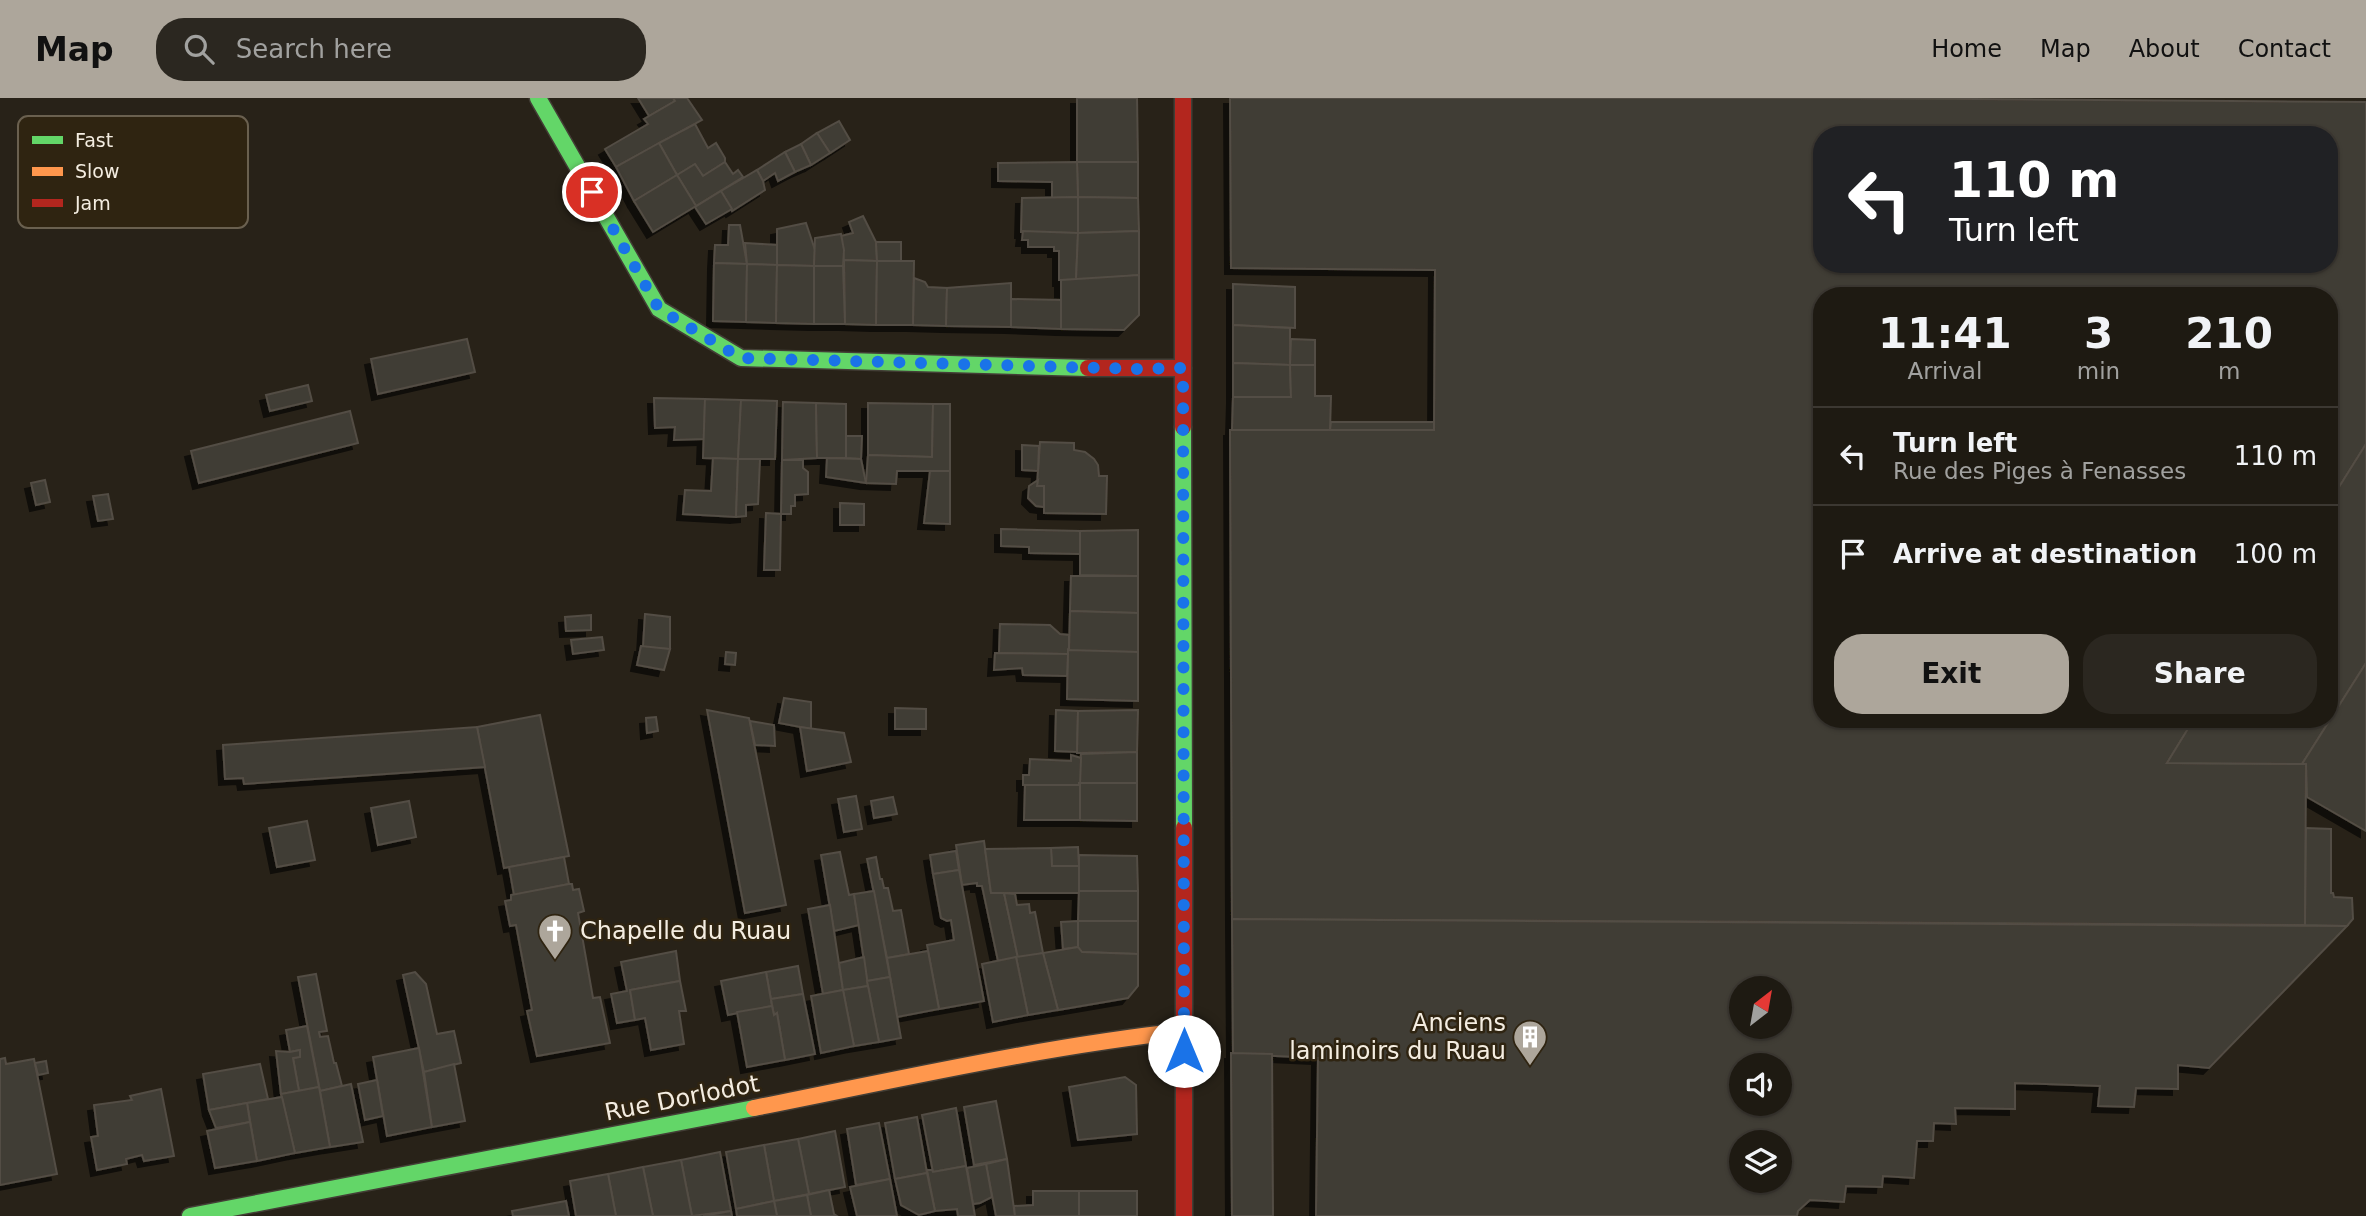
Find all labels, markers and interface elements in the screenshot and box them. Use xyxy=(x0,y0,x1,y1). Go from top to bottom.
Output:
search box xyxy=(156,18,646,81)
text: Map xyxy=(35,30,114,69)
icon: search xyxy=(180,30,218,68)
text: Search here xyxy=(236,34,392,64)
text: Home xyxy=(1931,35,2002,63)
text: Map xyxy=(2040,35,2091,63)
text: About xyxy=(2129,35,2200,63)
text: Contact xyxy=(2238,35,2331,63)
legend xyxy=(18,116,248,228)
text: Fast xyxy=(75,129,113,151)
text: 110 m xyxy=(1949,152,2119,209)
icon: left xyxy=(1834,154,1925,245)
text: Slow xyxy=(75,160,120,182)
pin xyxy=(562,162,622,222)
icon: arrive xyxy=(573,173,611,211)
text: Jam xyxy=(74,192,111,214)
text: Turn left xyxy=(1949,211,2079,249)
text: 11:41 xyxy=(1878,309,2012,358)
text: 3 xyxy=(2084,309,2113,358)
text: 210 xyxy=(2185,309,2273,358)
text: Arrival xyxy=(1908,358,1982,384)
text: min xyxy=(2077,358,2120,384)
text: m xyxy=(2218,358,2240,384)
text: Turn left xyxy=(1893,428,2017,458)
icon: left xyxy=(1834,437,1872,475)
text: 110 m xyxy=(2234,441,2317,471)
text: Rue des Piges à Fenasses xyxy=(1893,458,2186,484)
icon: arrive xyxy=(1834,535,1872,573)
text: Arrive at destination xyxy=(1893,539,2197,569)
text: 100 m xyxy=(2234,539,2317,569)
button: Exit xyxy=(1834,634,2069,714)
button: Share xyxy=(2083,634,2317,714)
church icon: Chapelle du Ruau xyxy=(536,912,574,961)
place label: Chapelle du Ruau xyxy=(580,917,791,945)
north arrow xyxy=(1729,976,1792,1040)
map controls xyxy=(1729,976,1792,1193)
place label: Anciens laminoirs du Ruau xyxy=(1289,1009,1506,1065)
position arrow xyxy=(1147,1014,1221,1088)
building icon: Anciens laminoirs du Ruau xyxy=(1511,1018,1549,1067)
button: sound xyxy=(1729,1053,1792,1116)
street label: Rue Dorlodot xyxy=(602,1069,762,1127)
button: layers xyxy=(1729,1130,1792,1193)

